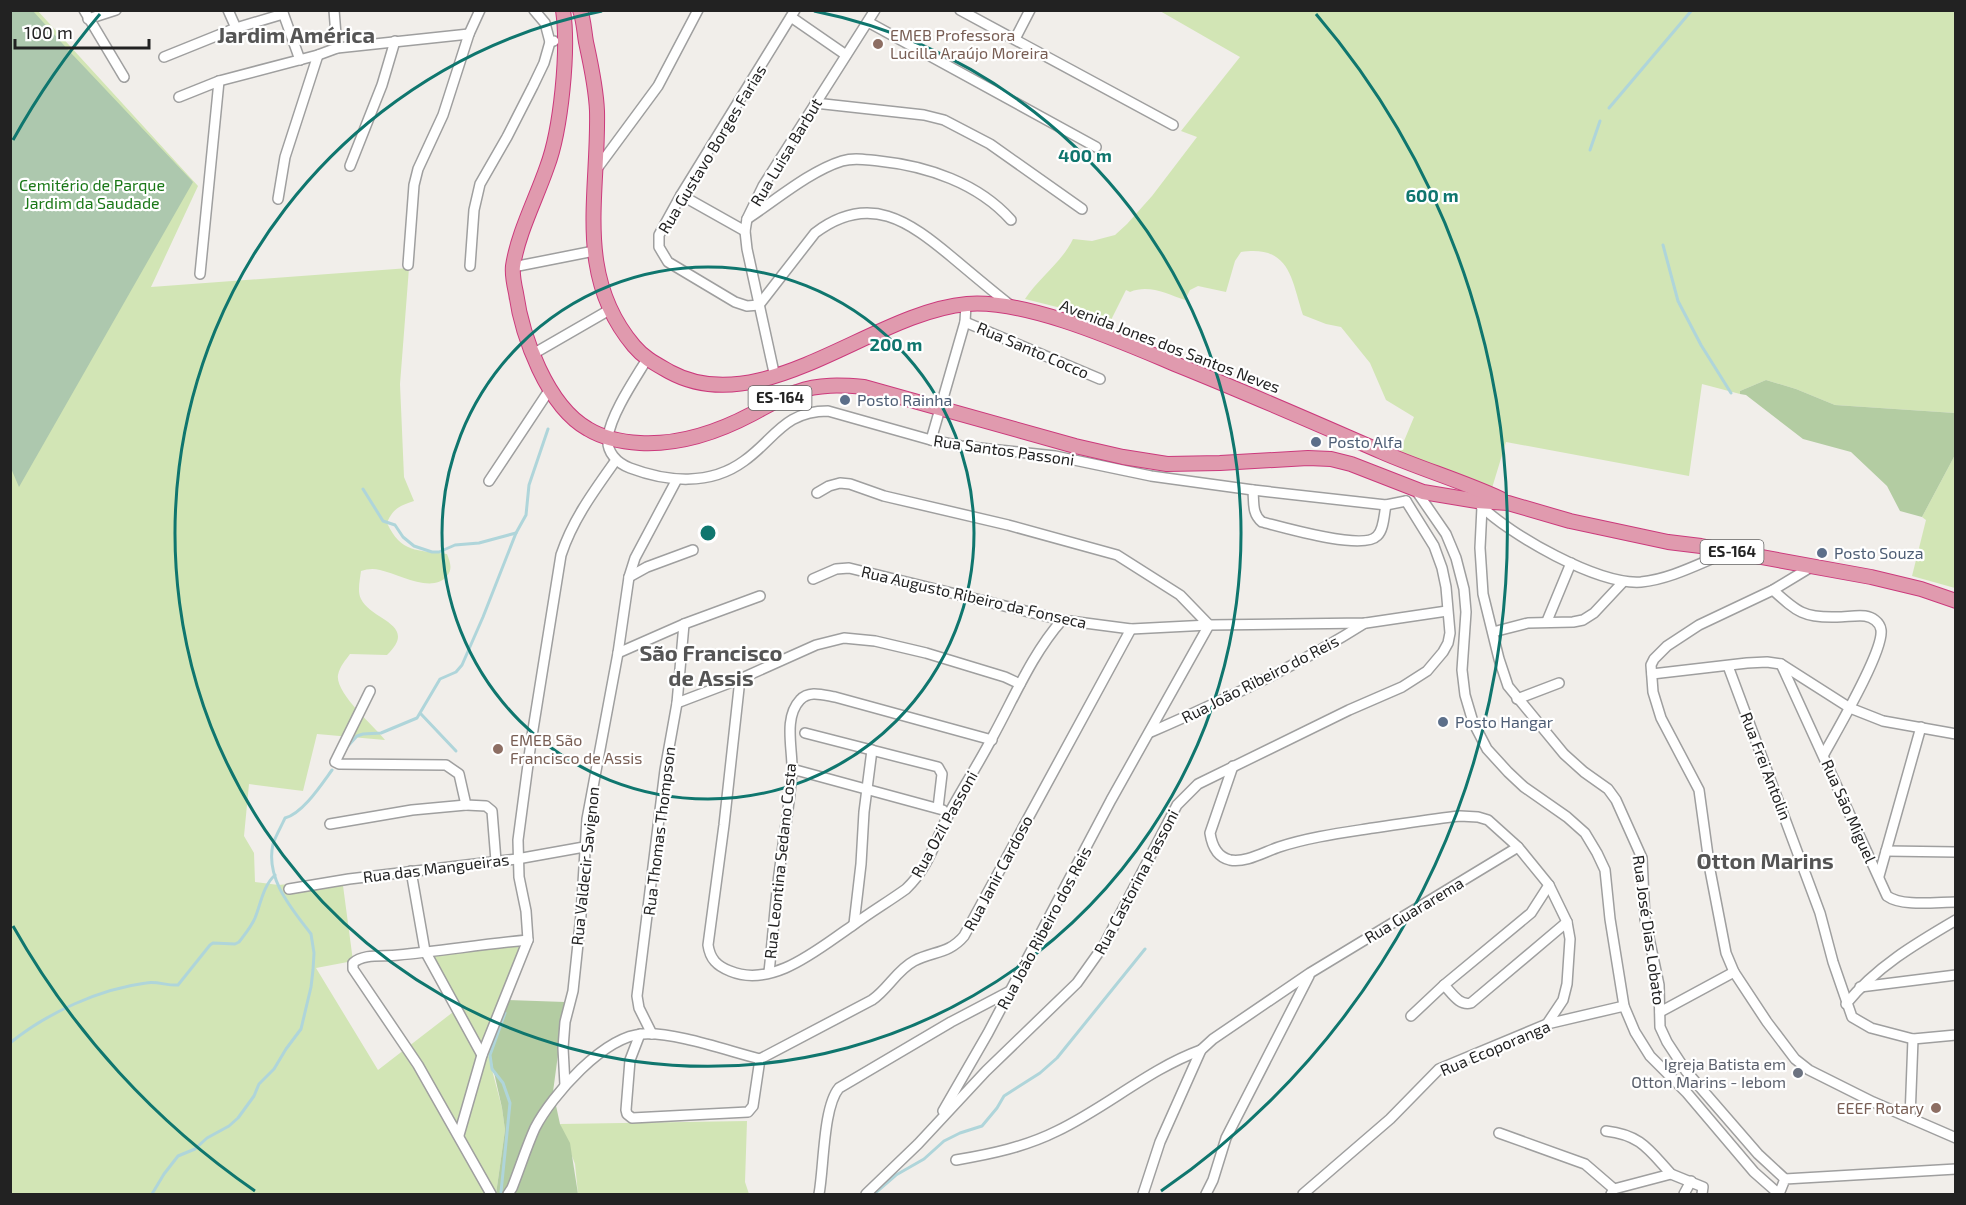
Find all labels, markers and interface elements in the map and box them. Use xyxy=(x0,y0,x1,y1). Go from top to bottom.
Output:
scale bar xyxy=(15,12,148,50)
text: 100 m xyxy=(24,21,73,43)
district label: Jardim América xyxy=(217,21,375,47)
place label: EMEB Professora Lucilla Araújo Moreira xyxy=(890,25,1049,63)
marker: EMEB Professora Lucilla Araújo Moreira xyxy=(871,37,885,51)
street label: Rua Gustavo Borges Farias xyxy=(654,61,770,237)
street label: Rua Luisa Barbut xyxy=(746,94,825,209)
text: 400 m xyxy=(1058,144,1112,166)
park label: Cemitério de Parque Jardim da Saudade xyxy=(19,175,165,212)
text: 600 m xyxy=(1405,184,1459,206)
street label: Avenida Jones dos Santos Neves xyxy=(1058,295,1283,396)
street label: Rua Santo Cocco xyxy=(974,317,1092,382)
text: 200 m xyxy=(870,333,922,355)
road number: ES-164 xyxy=(748,386,812,410)
place label: Posto Rainha xyxy=(857,390,952,409)
marker: Posto Rainha xyxy=(838,393,852,407)
street label: Rua Santos Passoni xyxy=(932,430,1076,469)
place label: Posto Alfa xyxy=(1328,432,1402,451)
marker: Posto Alfa xyxy=(1309,435,1323,449)
centre of rings xyxy=(698,523,718,543)
road number: ES-164 xyxy=(1700,540,1764,564)
place label: Posto Souza xyxy=(1834,543,1923,562)
marker: Posto Souza xyxy=(1815,546,1829,560)
street label: Rua Augusto Ribeiro da Fonseca xyxy=(859,561,1089,632)
street label: Rua João Ribeiro do Reis xyxy=(1178,631,1341,726)
district label: São Francisco de Assis xyxy=(639,639,783,690)
street label: Rua Frei Antolin xyxy=(1737,709,1796,822)
place label: Posto Hangar xyxy=(1455,712,1554,731)
marker: Posto Hangar xyxy=(1436,715,1450,729)
place label: EMEB São Francisco de Assis xyxy=(510,730,642,767)
marker: EMEB São Francisco de Assis xyxy=(491,742,505,756)
street label: Rua Thomas Thompson xyxy=(639,745,678,917)
street label: Rua São Miguel xyxy=(1818,756,1881,866)
street label: Rua Leontina Sedano Costa xyxy=(760,762,799,960)
street label: Rua Ozil Passoni xyxy=(906,767,981,880)
street label: Rua Valdecir Savignon xyxy=(567,785,602,946)
street label: Rua Castorina Passoni xyxy=(1089,806,1182,957)
street label: Rua Janir Cardoso xyxy=(959,812,1036,934)
street label: Rua João Ribeiro dos Reis xyxy=(992,843,1095,1013)
district label: Otton Marins xyxy=(1696,847,1834,873)
street label: Rua das Mangueiras xyxy=(362,849,510,886)
street label: Rua José Dias Lobato xyxy=(1630,854,1669,1006)
street label: Rua Guararema xyxy=(1361,873,1467,947)
street label: Rua Ecoporanga xyxy=(1437,1016,1553,1079)
place label: Igreja Batista em Otton Marins - Iebom xyxy=(1631,1054,1786,1091)
marker: Igreja Batista em Otton Marins - Iebom xyxy=(1791,1066,1805,1080)
place label: EEEF Rotary xyxy=(1837,1098,1925,1117)
marker: EEEF Rotary xyxy=(1929,1101,1943,1115)

